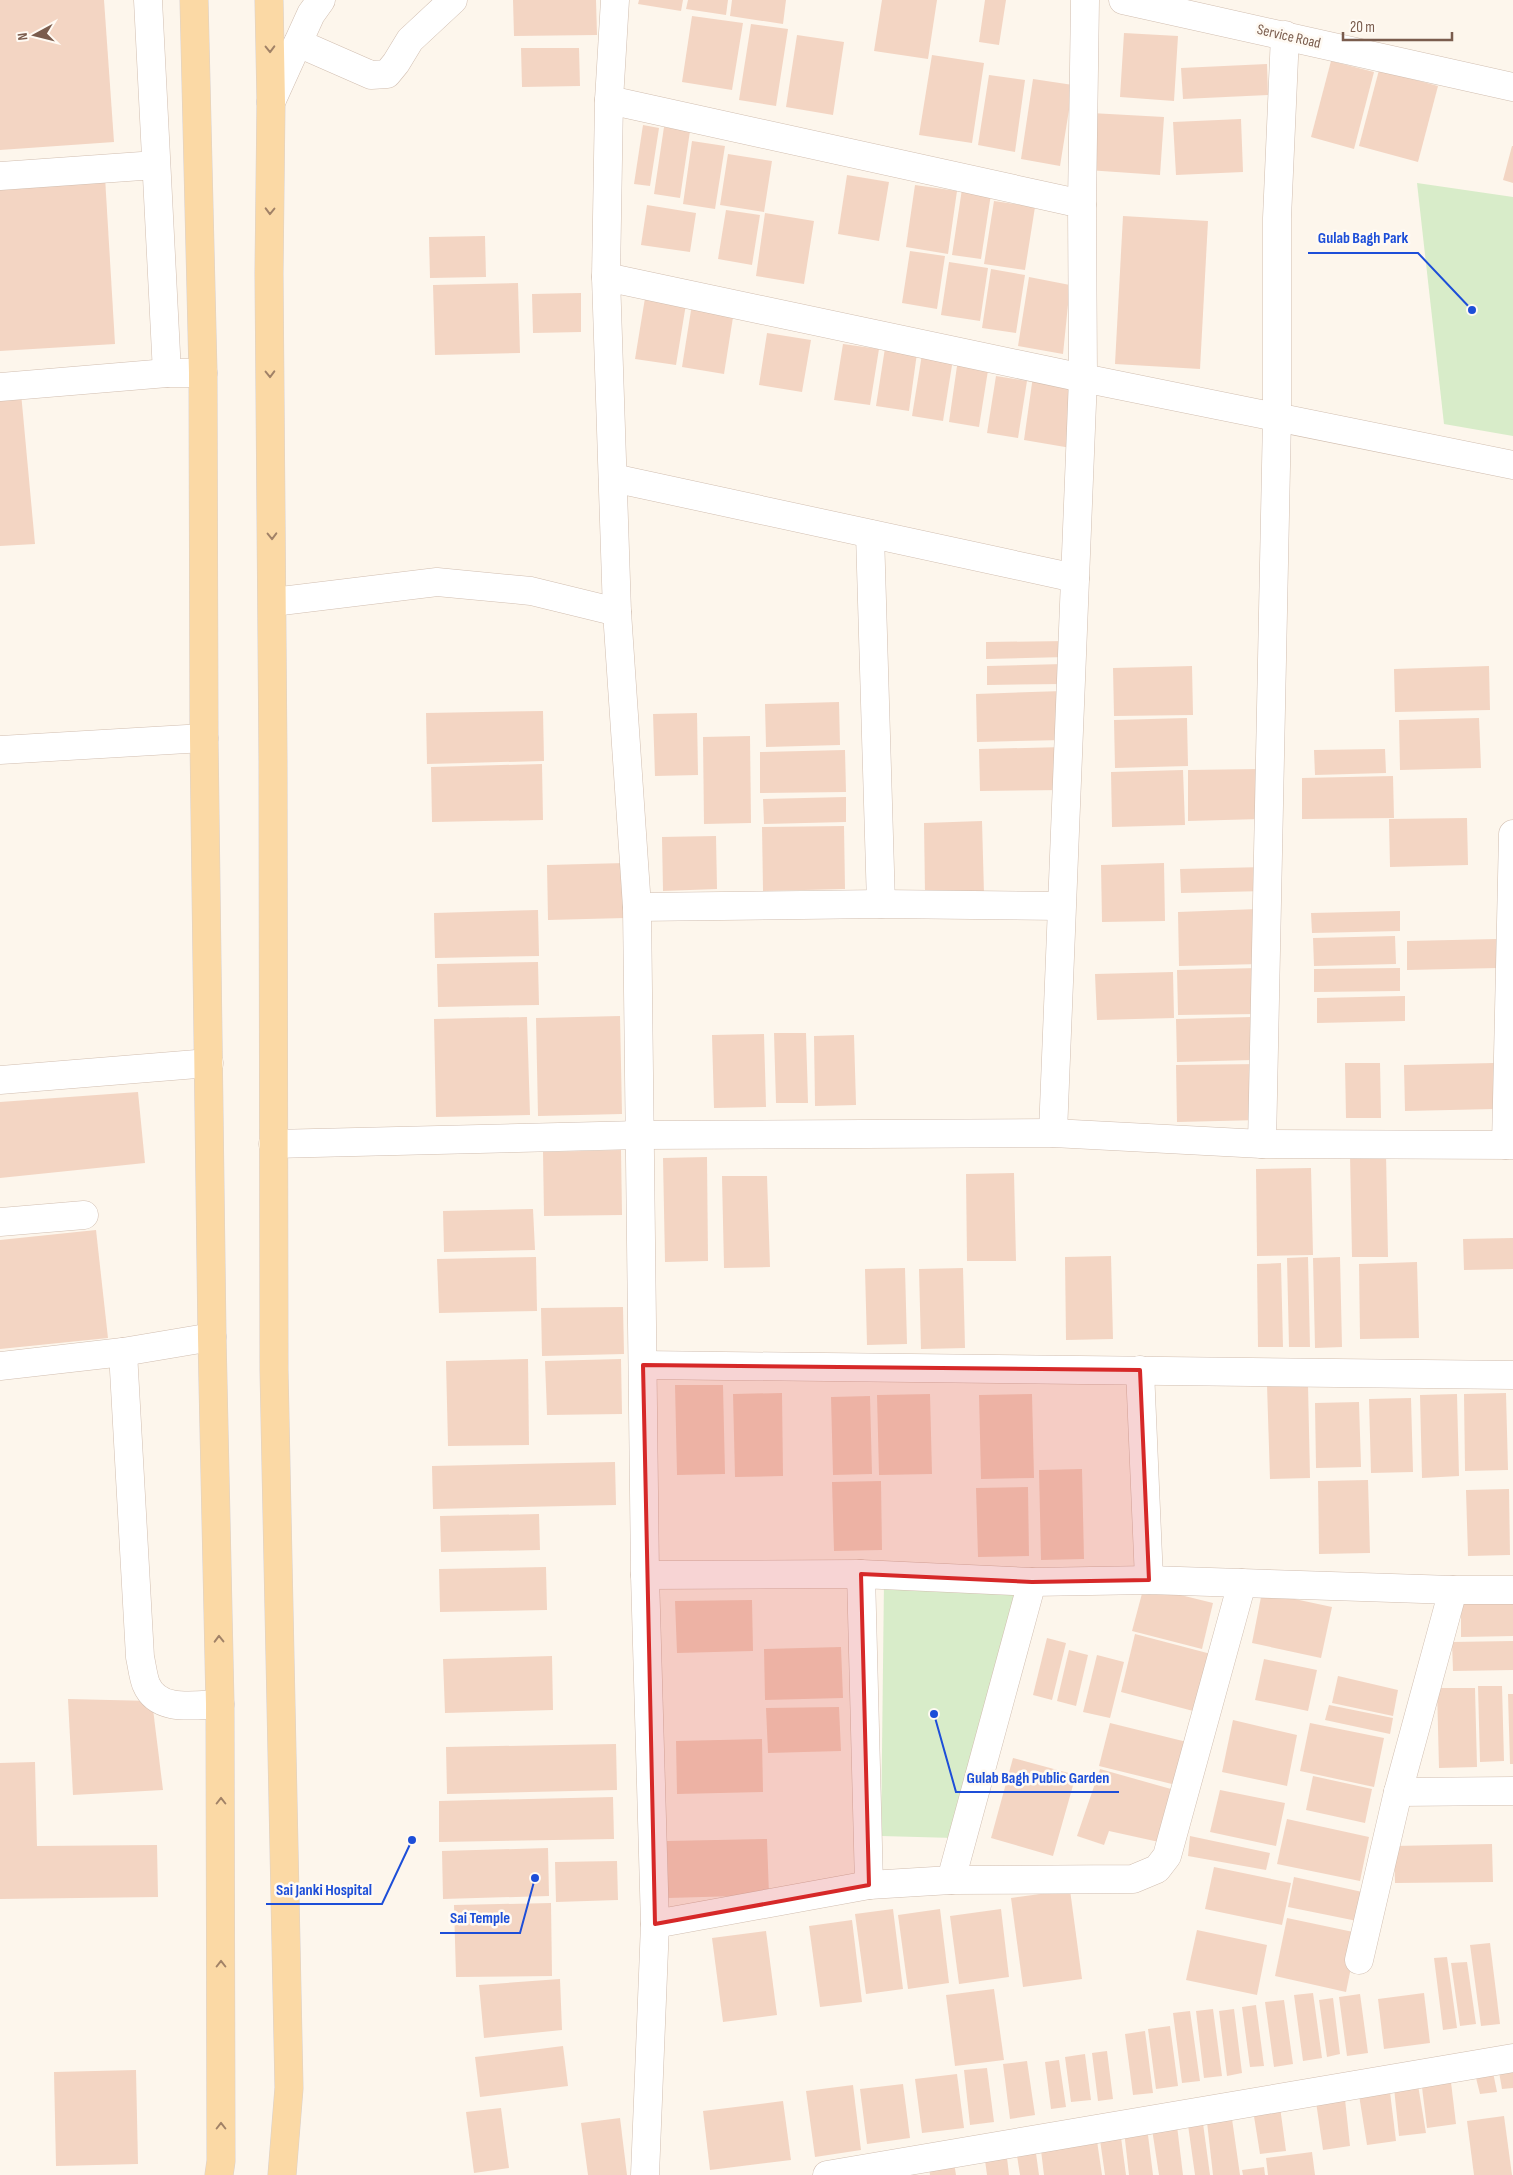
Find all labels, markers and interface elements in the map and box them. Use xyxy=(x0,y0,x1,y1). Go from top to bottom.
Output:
north arrow xyxy=(10,10,60,60)
scale bar xyxy=(1343,10,1452,42)
text: 20 m xyxy=(1350,18,1375,37)
street label: Service Road xyxy=(1255,20,1323,53)
text: N xyxy=(14,32,31,41)
one-way arrow xyxy=(265,45,275,53)
one-way arrow xyxy=(265,208,275,215)
callout: Gulab Bagh Park xyxy=(1308,222,1418,253)
text: Gulab Bagh Park xyxy=(1318,229,1408,248)
one-way arrow xyxy=(265,370,275,378)
one-way arrow xyxy=(267,532,277,540)
one-way arrow xyxy=(214,1635,224,1642)
callout: Gulab Bagh Public Garden xyxy=(956,1761,1119,1792)
text: Gulab Bagh Public Garden xyxy=(967,1769,1109,1788)
one-way arrow xyxy=(216,1797,226,1805)
callout: Sai Janki Hospital xyxy=(266,1873,382,1904)
text: Sai Janki Hospital xyxy=(276,1881,372,1900)
callout: Sai Temple xyxy=(440,1902,520,1933)
text: Sai Temple xyxy=(450,1909,510,1928)
one-way arrow xyxy=(216,1960,226,1968)
one-way arrow xyxy=(216,2122,226,2130)

